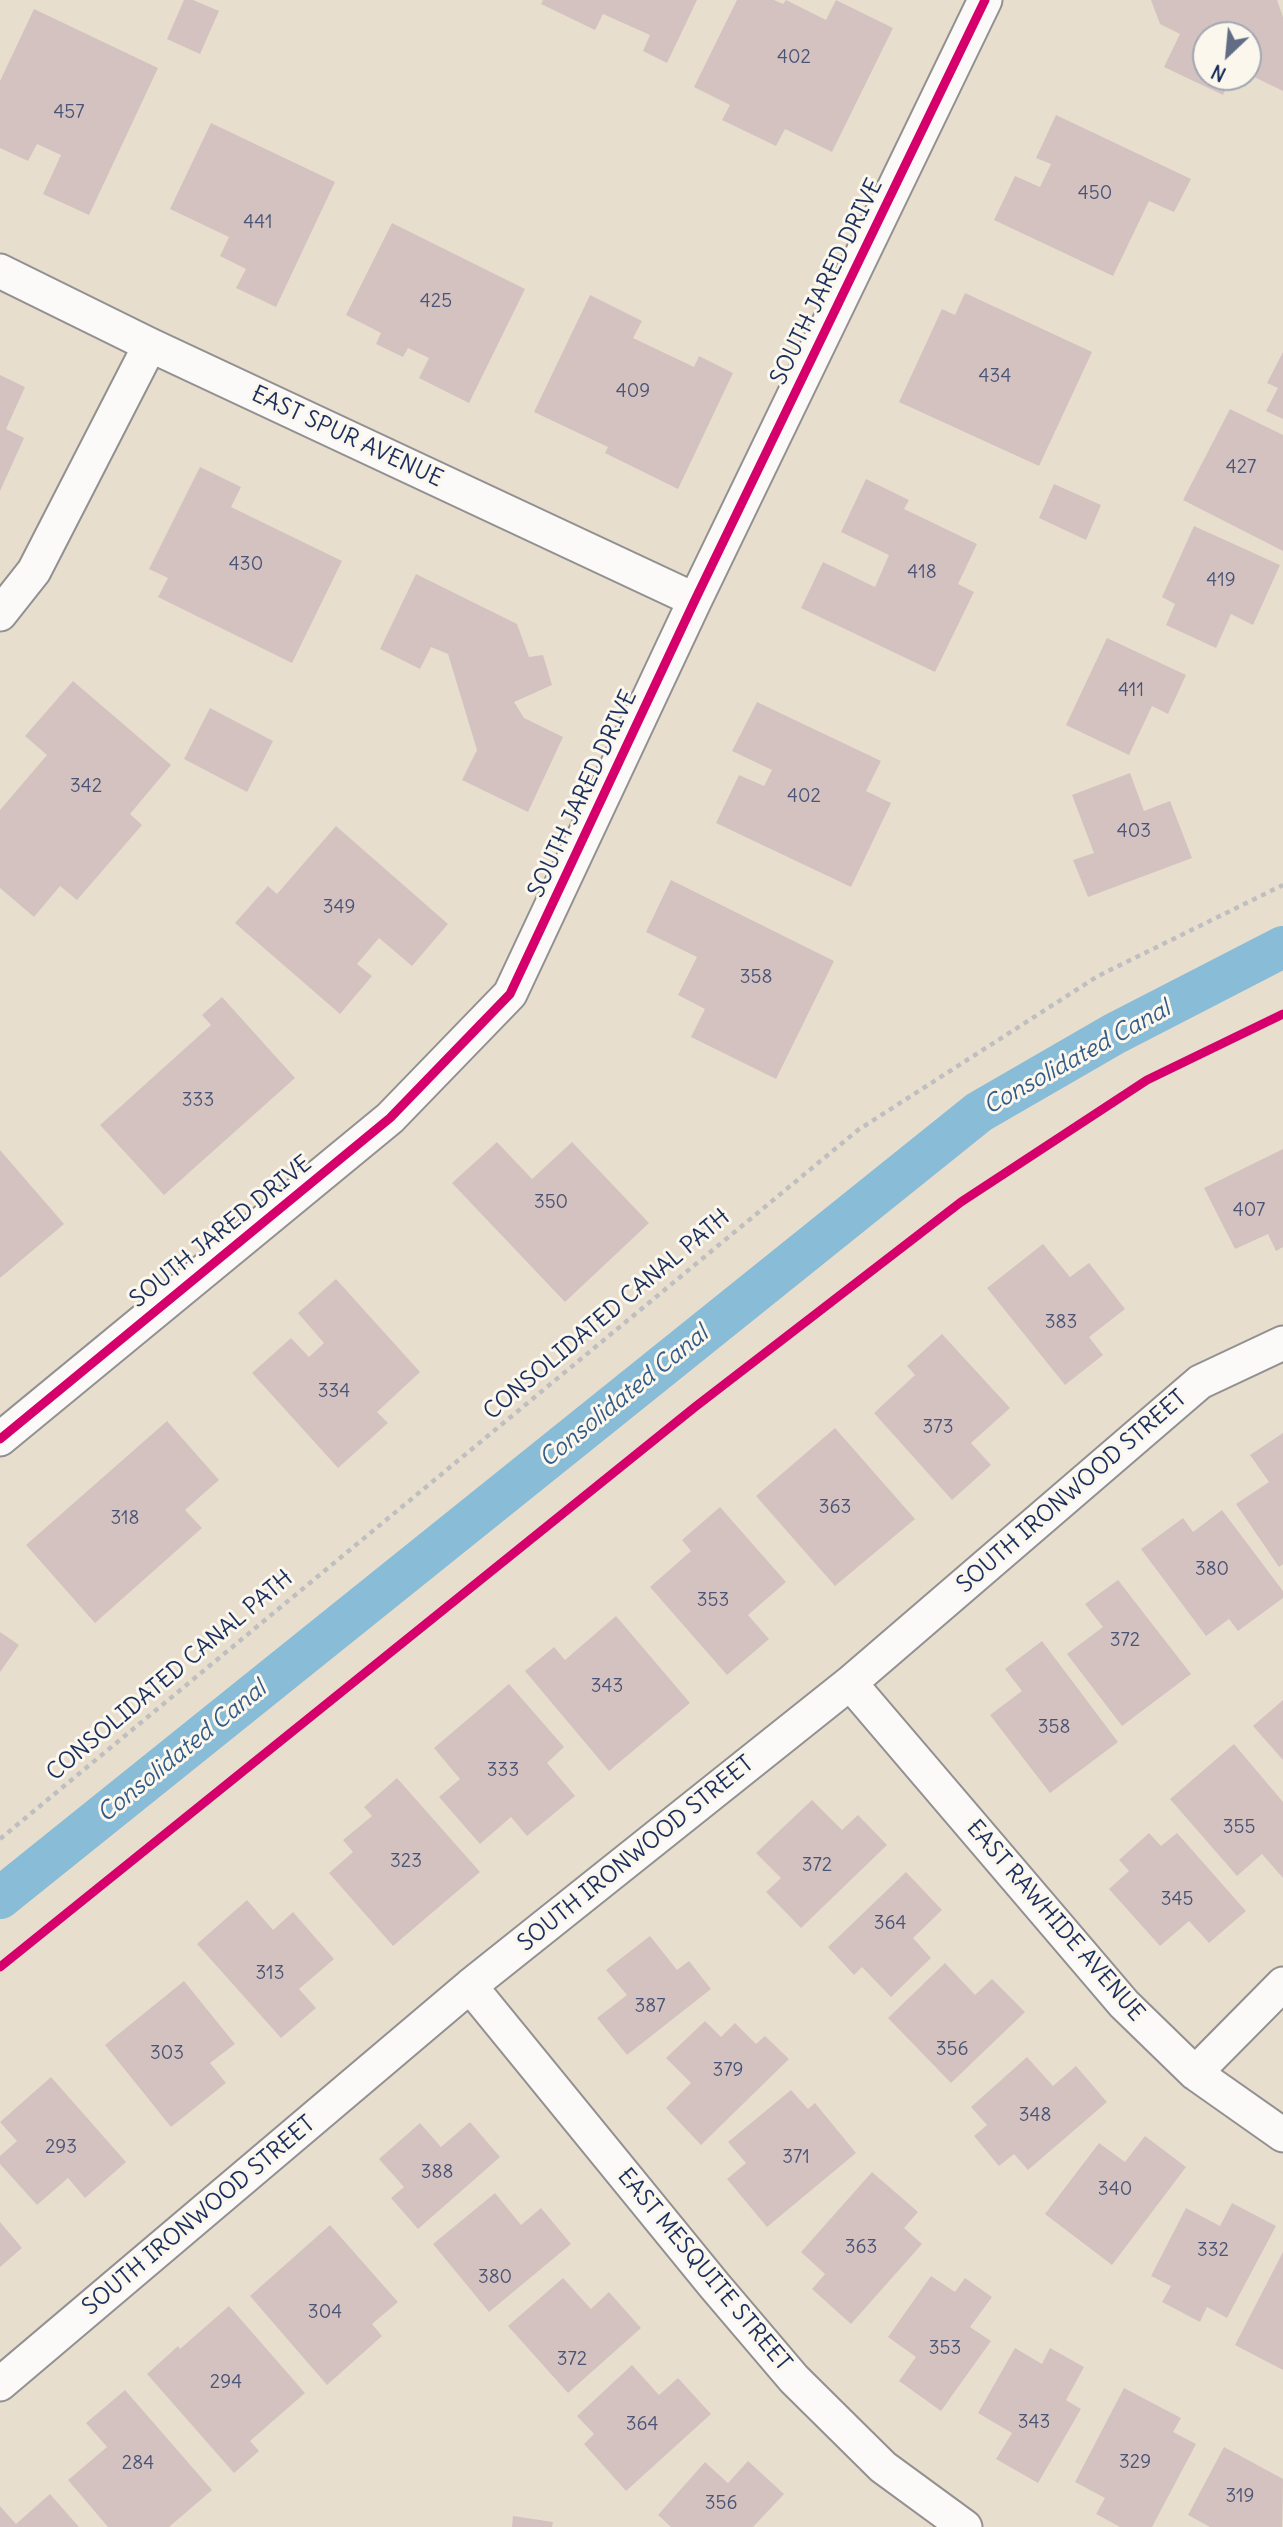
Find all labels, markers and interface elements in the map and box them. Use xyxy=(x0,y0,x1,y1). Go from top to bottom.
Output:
north arrow xyxy=(1192,21,1262,91)
house number: 402 xyxy=(777,47,811,69)
text: N xyxy=(1208,59,1230,87)
house number: 457 xyxy=(53,102,85,124)
street label: SOUTH JARED DRIVE xyxy=(765,175,889,389)
house number: 450 xyxy=(1078,183,1112,205)
house number: 441 xyxy=(243,212,273,234)
house number: 425 xyxy=(420,291,452,313)
house number: 434 xyxy=(979,366,1011,388)
street label: EAST SPUR AVENUE xyxy=(247,381,447,493)
house number: 409 xyxy=(616,381,650,403)
house number: 427 xyxy=(1226,457,1256,479)
house number: 430 xyxy=(229,554,263,576)
house number: 418 xyxy=(907,562,937,584)
house number: 419 xyxy=(1206,570,1236,592)
house number: 411 xyxy=(1118,680,1144,702)
street label: SOUTH JARED DRIVE xyxy=(523,686,643,902)
house number: 342 xyxy=(70,776,102,798)
house number: 402 xyxy=(787,786,821,808)
house number: 403 xyxy=(1117,821,1151,843)
house number: 349 xyxy=(323,897,355,919)
house number: 358 xyxy=(740,967,772,989)
water label: Consolidated Canal xyxy=(979,995,1175,1121)
house number: 333 xyxy=(182,1090,214,1112)
street label: SOUTH JARED DRIVE xyxy=(125,1150,317,1314)
house number: 350 xyxy=(534,1192,568,1214)
house number: 407 xyxy=(1233,1200,1265,1222)
street label: CONSOLIDATED CANAL PATH xyxy=(478,1204,736,1426)
house number: 383 xyxy=(1045,1312,1077,1334)
water label: Consolidated Canal xyxy=(534,1320,714,1474)
house number: 334 xyxy=(318,1381,350,1403)
street label: SOUTH IRONWOOD STREET xyxy=(952,1385,1192,1599)
house number: 373 xyxy=(923,1417,953,1439)
house number: 363 xyxy=(819,1497,851,1519)
house number: 318 xyxy=(110,1508,140,1530)
house number: 380 xyxy=(1195,1559,1229,1581)
street label: CONSOLIDATED CANAL PATH xyxy=(41,1565,299,1787)
house number: 353 xyxy=(697,1590,729,1612)
house number: 372 xyxy=(1110,1630,1140,1652)
water label: Consolidated Canal xyxy=(92,1675,272,1829)
house number: 343 xyxy=(591,1676,623,1698)
house number: 358 xyxy=(1038,1717,1070,1739)
street label: SOUTH IRONWOOD STREET xyxy=(513,1750,759,1958)
house number: 333 xyxy=(487,1760,519,1782)
street label: EAST RAWHIDE AVENUE xyxy=(960,1815,1150,2027)
house number: 355 xyxy=(1223,1817,1255,1839)
house number: 323 xyxy=(390,1851,422,1873)
house number: 372 xyxy=(802,1855,832,1877)
house number: 345 xyxy=(1161,1889,1193,1911)
house number: 364 xyxy=(874,1913,906,1935)
house number: 313 xyxy=(256,1963,284,1985)
house number: 387 xyxy=(634,1996,666,2018)
house number: 356 xyxy=(936,2039,968,2061)
house number: 303 xyxy=(150,2043,184,2065)
house number: 379 xyxy=(712,2060,744,2082)
house number: 348 xyxy=(1019,2105,1051,2127)
street label: SOUTH IRONWOOD STREET xyxy=(77,2111,321,2321)
house number: 293 xyxy=(45,2137,77,2159)
house number: 371 xyxy=(782,2147,810,2169)
house number: 388 xyxy=(421,2162,453,2184)
street label: EAST MESQUITE STREET xyxy=(611,2163,797,2377)
house number: 340 xyxy=(1098,2179,1132,2201)
house number: 363 xyxy=(845,2237,877,2259)
house number: 332 xyxy=(1197,2240,1229,2262)
house number: 380 xyxy=(478,2267,512,2289)
house number: 304 xyxy=(308,2302,342,2324)
house number: 353 xyxy=(929,2338,961,2360)
house number: 372 xyxy=(557,2349,587,2371)
house number: 294 xyxy=(210,2372,242,2394)
house number: 343 xyxy=(1018,2412,1050,2434)
house number: 364 xyxy=(626,2414,658,2436)
house number: 329 xyxy=(1119,2452,1151,2474)
house number: 284 xyxy=(122,2453,154,2475)
house number: 319 xyxy=(1225,2486,1255,2508)
house number: 356 xyxy=(705,2493,737,2515)

